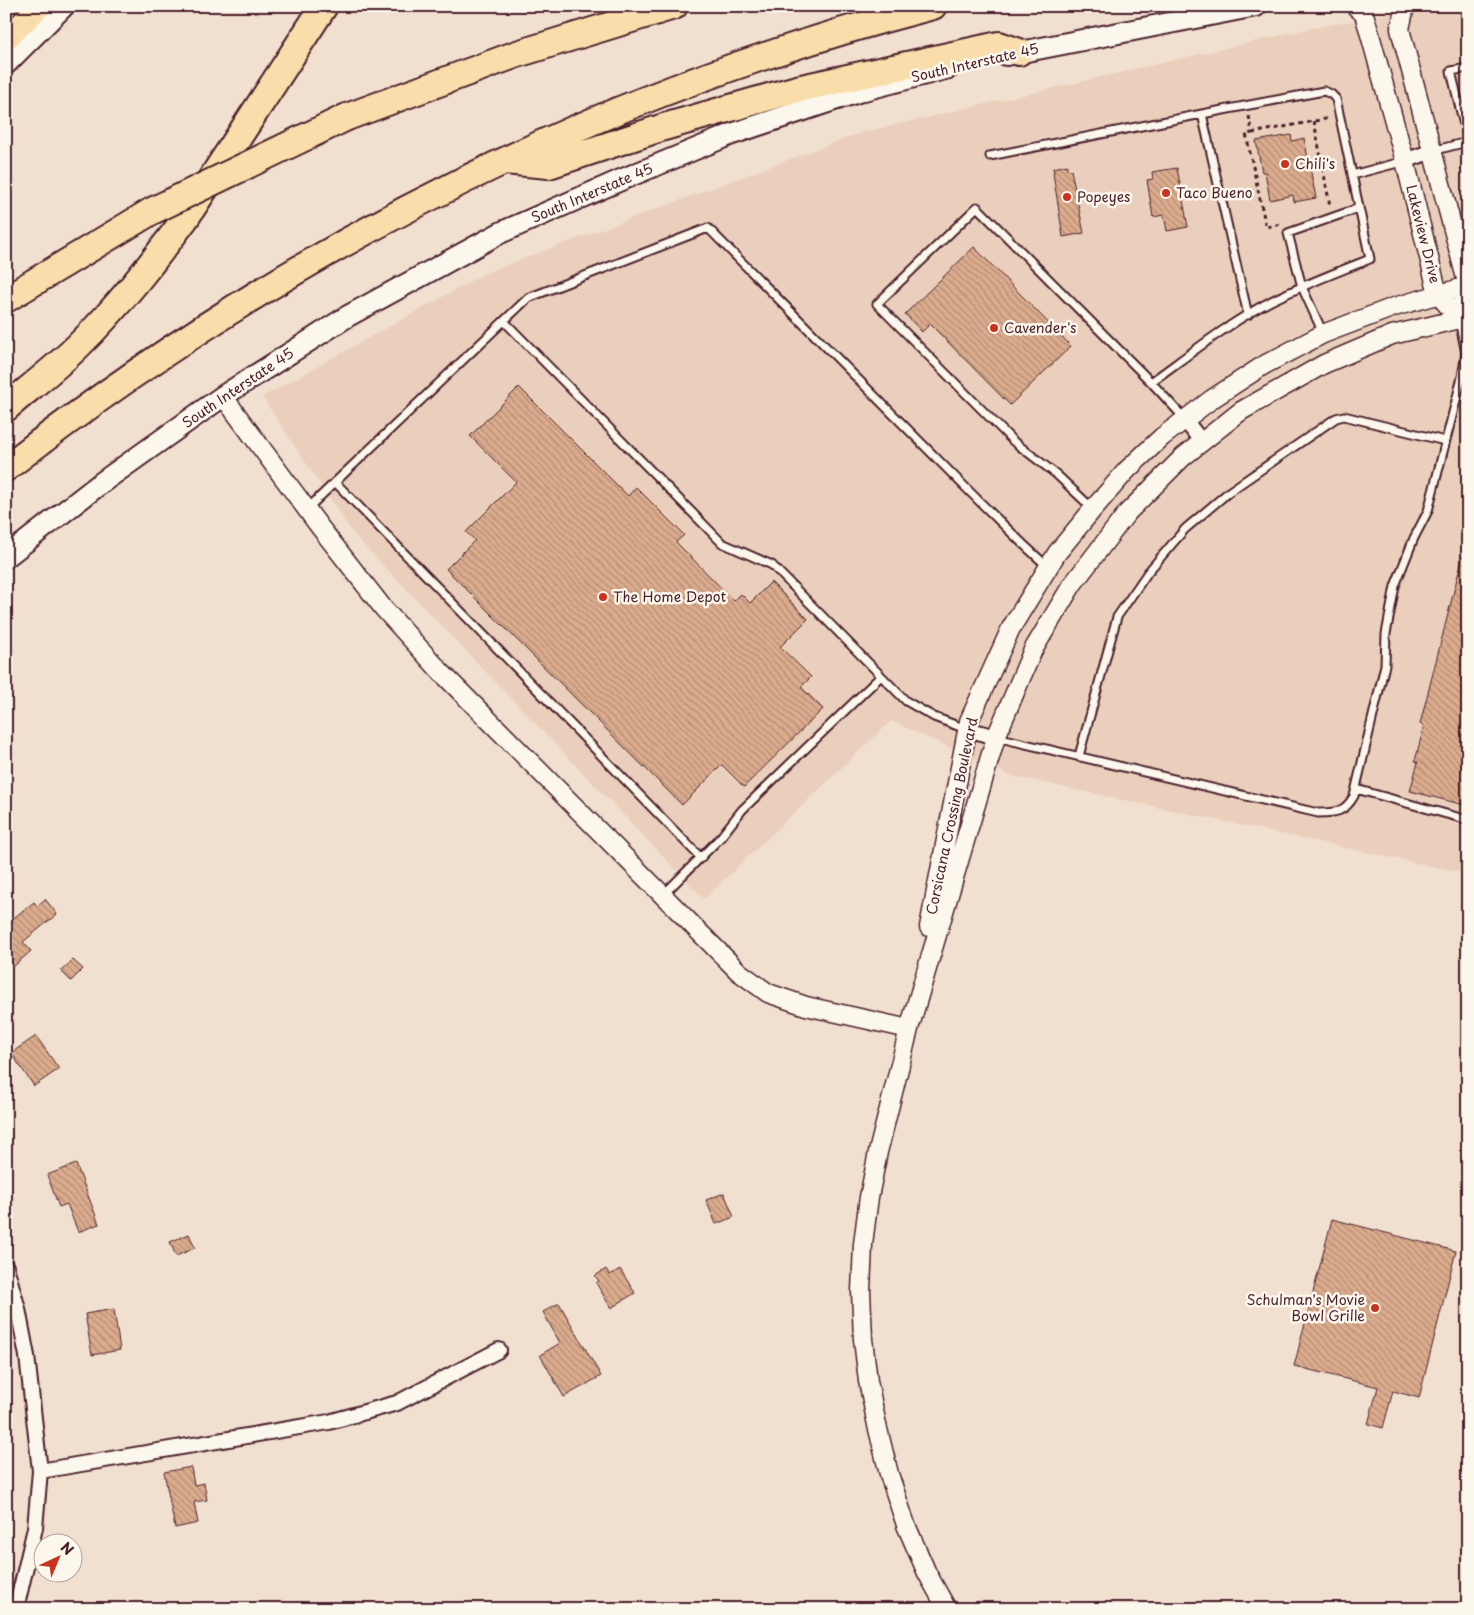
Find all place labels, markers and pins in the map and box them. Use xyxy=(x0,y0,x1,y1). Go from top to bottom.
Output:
place label: Chili's xyxy=(1295,153,1335,174)
marker: Chili's xyxy=(1279,158,1291,170)
place label: Taco Bueno xyxy=(1176,182,1253,203)
place label: Popeyes xyxy=(1077,186,1130,207)
marker: Taco Bueno xyxy=(1160,187,1172,199)
marker: Popeyes xyxy=(1061,191,1073,203)
place label: Cavender's xyxy=(1004,317,1076,338)
marker: Cavender's xyxy=(988,322,1000,334)
place label: The Home Depot xyxy=(613,586,727,607)
marker: The Home Depot xyxy=(597,591,609,603)
place label: Schulman's Movie Bowl Grille xyxy=(1247,1289,1365,1326)
marker: Schulman's Movie Bowl Grille xyxy=(1369,1302,1381,1314)

